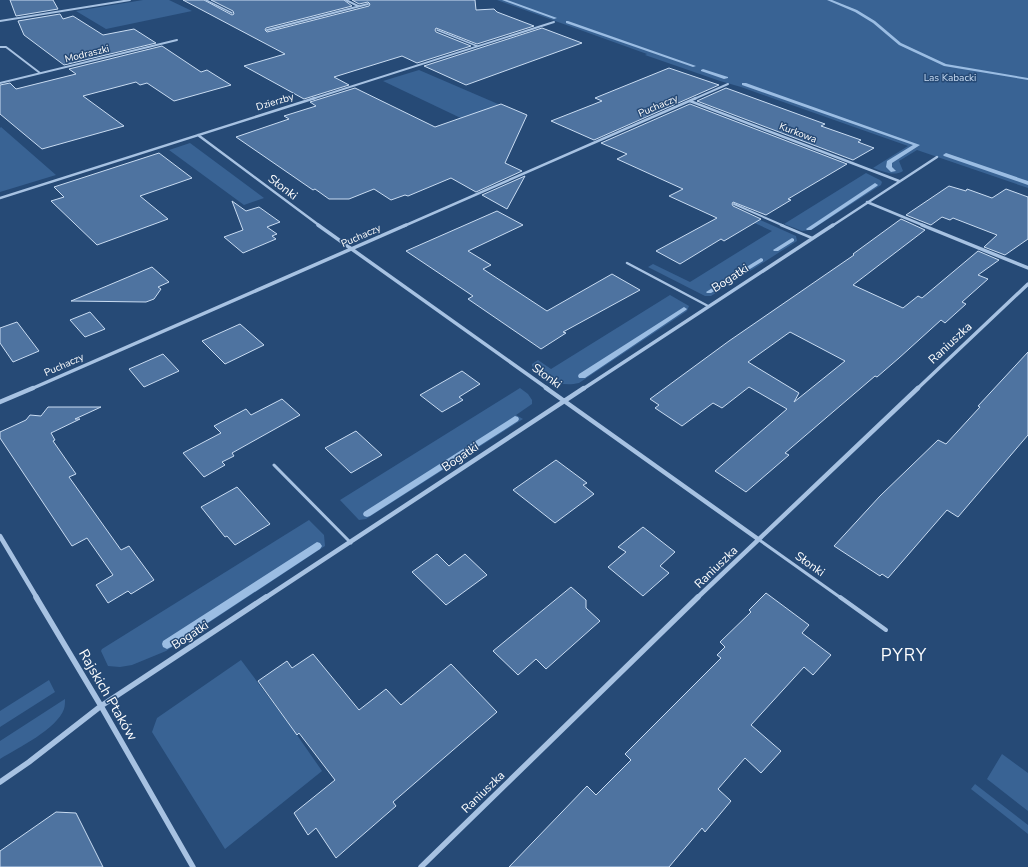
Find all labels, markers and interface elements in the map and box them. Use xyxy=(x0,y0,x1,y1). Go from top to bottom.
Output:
street label: Modraszki xyxy=(63,42,111,66)
park label: Las Kabacki xyxy=(924,71,976,85)
street label: Dzierzby xyxy=(254,89,296,114)
street label: Puchaczy xyxy=(636,91,681,121)
street label: Kurkowa xyxy=(777,119,819,147)
street label: Słonki xyxy=(265,171,301,203)
street label: Puchaczy xyxy=(339,221,384,251)
street label: Bogatki xyxy=(708,260,752,296)
street label: Raniuszka xyxy=(925,319,975,367)
street label: Puchaczy xyxy=(42,350,87,380)
street label: Słonki xyxy=(529,360,565,392)
street label: Bogatki xyxy=(438,439,482,475)
street label: Raniuszka xyxy=(691,542,741,592)
street label: Słonki xyxy=(792,548,828,580)
street label: Bogatki xyxy=(168,617,212,653)
district label: PYRY xyxy=(881,644,927,667)
street label: Rajskich Ptaków xyxy=(74,646,142,744)
street label: Raniuszka xyxy=(458,767,508,817)

